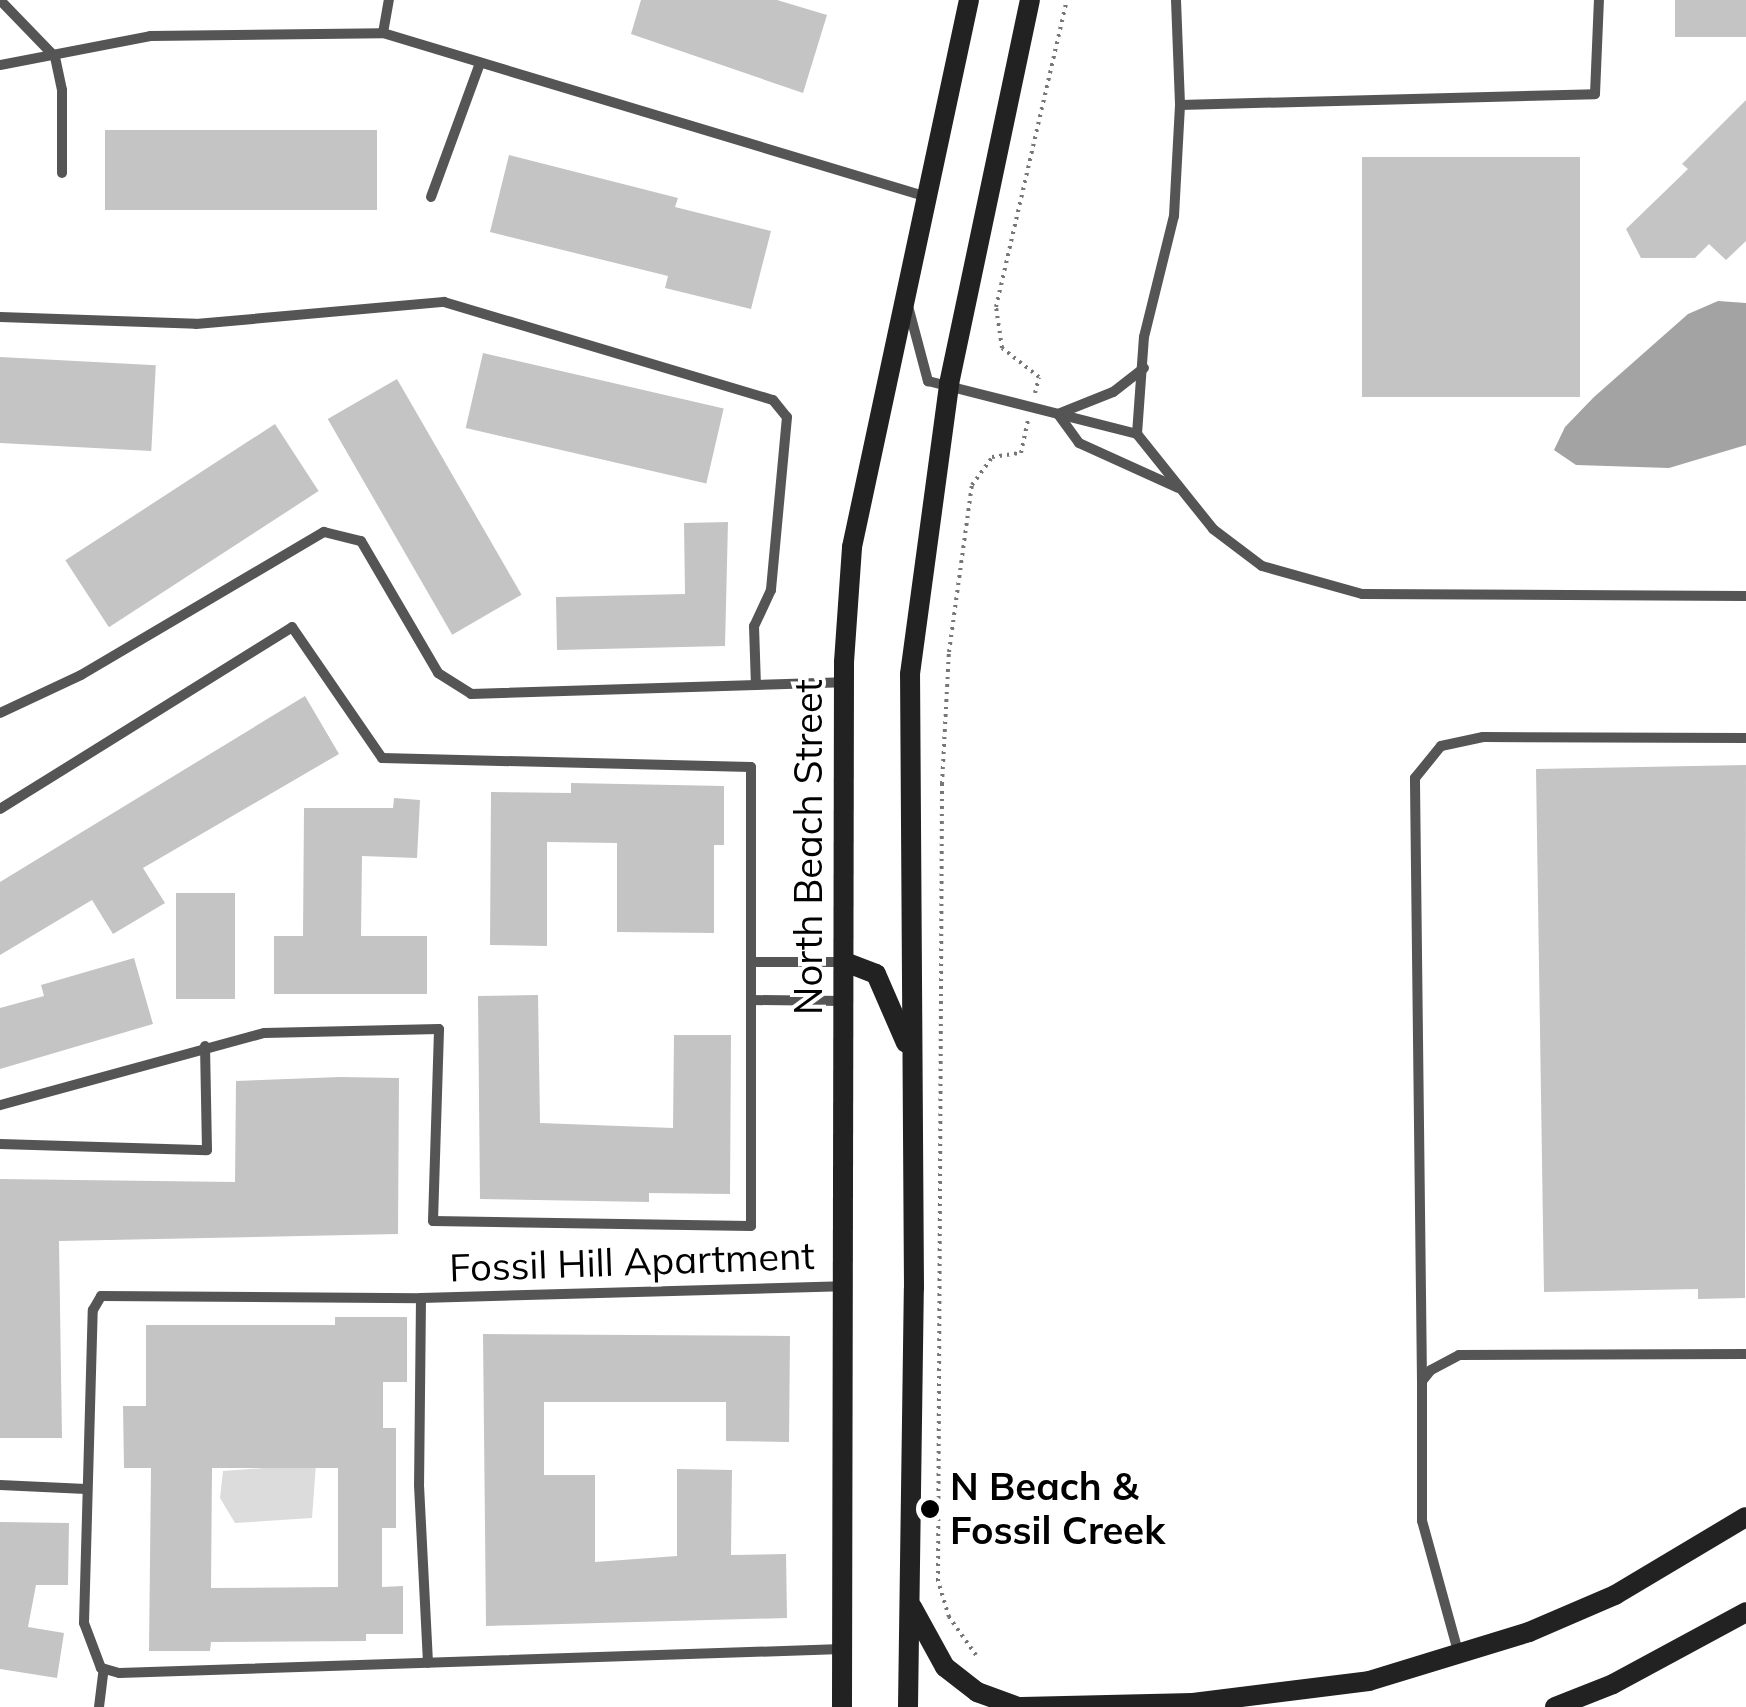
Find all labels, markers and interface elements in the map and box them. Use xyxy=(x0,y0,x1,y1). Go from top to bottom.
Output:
street label: North Beach Street xyxy=(786,679,832,1015)
street label: Fossil Hill Apartment xyxy=(449,1233,815,1291)
place label: N Beach & Fossil Creek xyxy=(950,1464,1165,1554)
marker: N Beach & Fossil Creek xyxy=(919,1498,941,1520)

